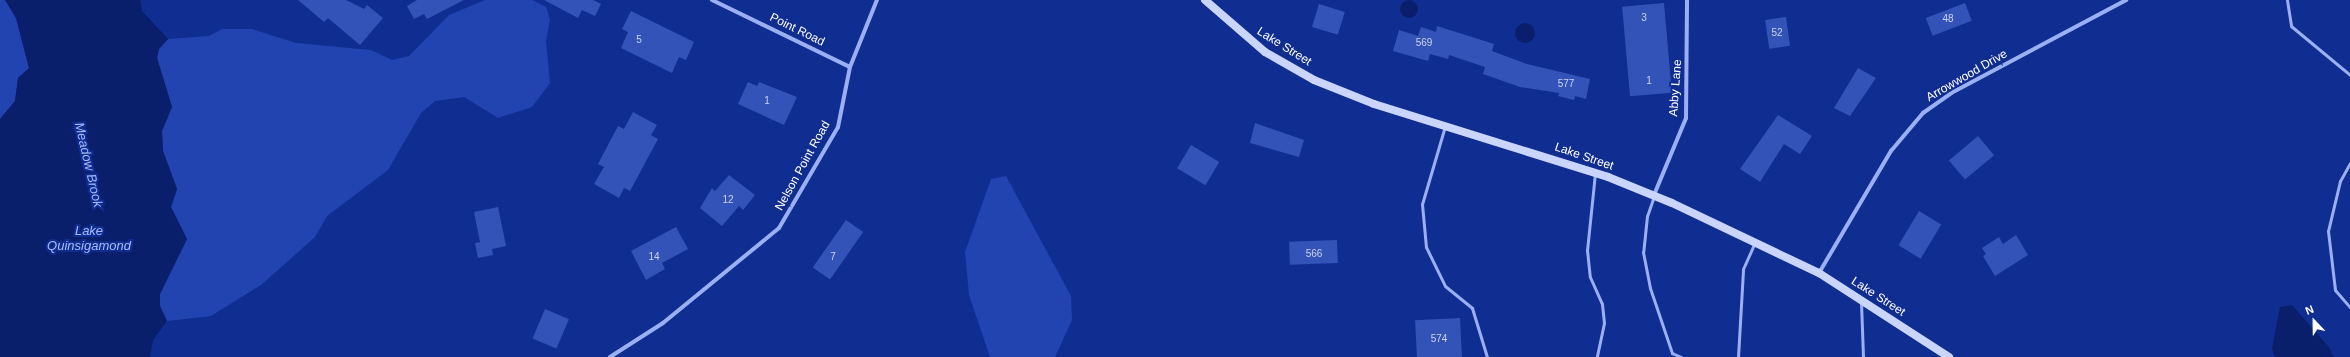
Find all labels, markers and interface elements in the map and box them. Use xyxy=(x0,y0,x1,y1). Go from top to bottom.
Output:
street label: Point Road xyxy=(767,11,827,49)
house number: 3 xyxy=(1641,12,1647,24)
house number: 48 xyxy=(1942,13,1954,25)
street label: Lake Street xyxy=(1254,25,1314,69)
house number: 52 xyxy=(1771,27,1783,39)
house number: 5 xyxy=(636,34,642,46)
house number: 569 xyxy=(1416,37,1432,49)
street label: Arrowwood Drive xyxy=(1924,47,2010,105)
street label: Abby Lane xyxy=(1667,59,1685,117)
house number: 1 xyxy=(1646,75,1652,87)
house number: 577 xyxy=(1558,78,1574,90)
house number: 1 xyxy=(764,95,770,107)
street label: Nelson Point Road xyxy=(772,119,834,213)
water label: Meadow Brook xyxy=(71,121,105,209)
street label: Lake Street xyxy=(1553,140,1615,174)
house number: 12 xyxy=(722,194,734,206)
water label: Lake Quinsigamond xyxy=(47,224,131,255)
house number: 566 xyxy=(1306,248,1322,260)
house number: 14 xyxy=(648,251,660,263)
house number: 7 xyxy=(830,251,836,263)
street label: Lake Street xyxy=(1848,274,1908,320)
north arrow xyxy=(2294,301,2334,341)
text: N xyxy=(2304,303,2315,317)
house number: 574 xyxy=(1431,333,1447,345)

